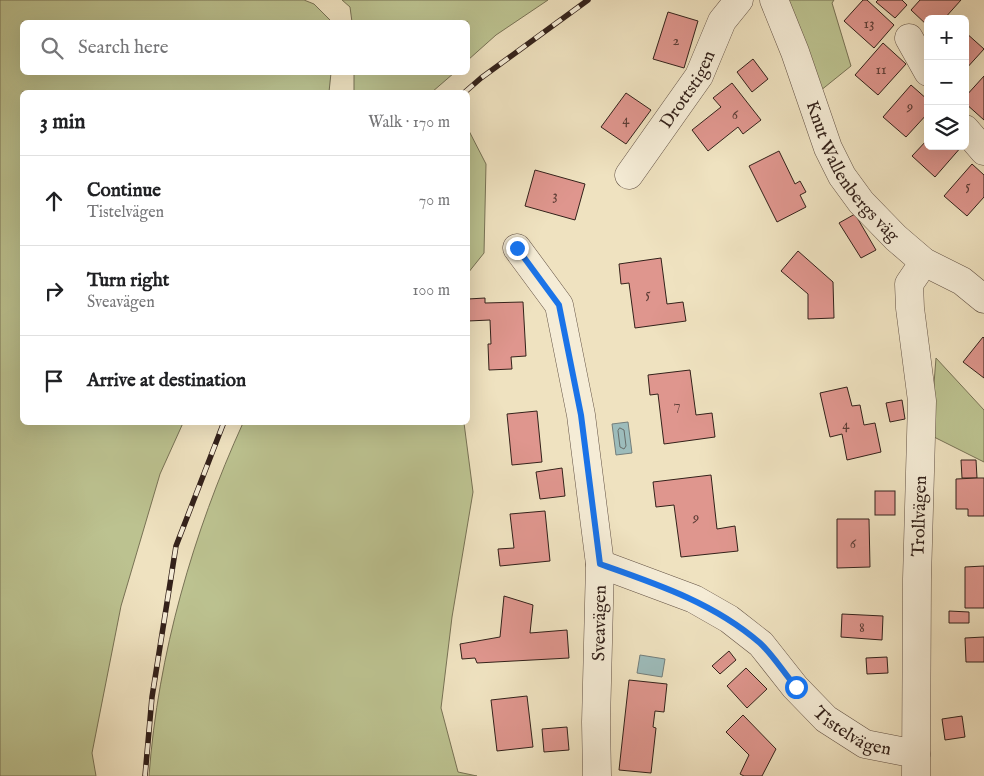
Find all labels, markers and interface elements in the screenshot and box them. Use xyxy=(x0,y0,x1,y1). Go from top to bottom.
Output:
house number: 13 xyxy=(863,14,875,33)
map controls xyxy=(924,15,969,150)
button: + xyxy=(924,15,969,60)
search box xyxy=(20,20,470,75)
house number: 2 xyxy=(672,31,680,50)
icon: search xyxy=(38,34,66,62)
text: Search here xyxy=(78,36,169,60)
street label: Drottstigen xyxy=(655,47,721,134)
house number: 11 xyxy=(875,60,887,79)
button: − xyxy=(924,60,969,105)
house number: 9 xyxy=(906,97,913,116)
street label: Knut Wallenbergs väg xyxy=(800,98,904,248)
house number: 6 xyxy=(732,105,739,124)
button: layers xyxy=(924,105,969,150)
text: 3 min xyxy=(40,109,85,136)
house number: 4 xyxy=(622,110,630,129)
text: Walk · 170 m xyxy=(368,113,450,133)
house number: 5 xyxy=(965,176,971,195)
text: Continue xyxy=(87,179,161,203)
house number: 3 xyxy=(552,186,558,205)
icon: ahead xyxy=(40,187,68,215)
text: 70 m xyxy=(419,191,450,211)
text: Tistelvägen xyxy=(87,203,164,223)
route end xyxy=(506,237,529,260)
text: Turn right xyxy=(87,269,169,293)
icon: right xyxy=(40,277,68,305)
text: 100 m xyxy=(413,281,450,301)
house number: 5 xyxy=(645,284,651,303)
text: Sveavägen xyxy=(87,293,155,313)
icon: arrive xyxy=(40,367,68,395)
text: Arrive at destination xyxy=(87,369,246,393)
house number: 7 xyxy=(673,395,681,414)
house number: 4 xyxy=(842,415,850,434)
street label: Trollvägen xyxy=(908,475,933,557)
house number: 9 xyxy=(692,508,699,527)
house number: 6 xyxy=(850,534,857,553)
street label: Sveavägen xyxy=(588,584,613,661)
house number: 8 xyxy=(859,618,865,637)
route start xyxy=(785,676,808,699)
street label: Tistelvägen xyxy=(807,702,893,762)

